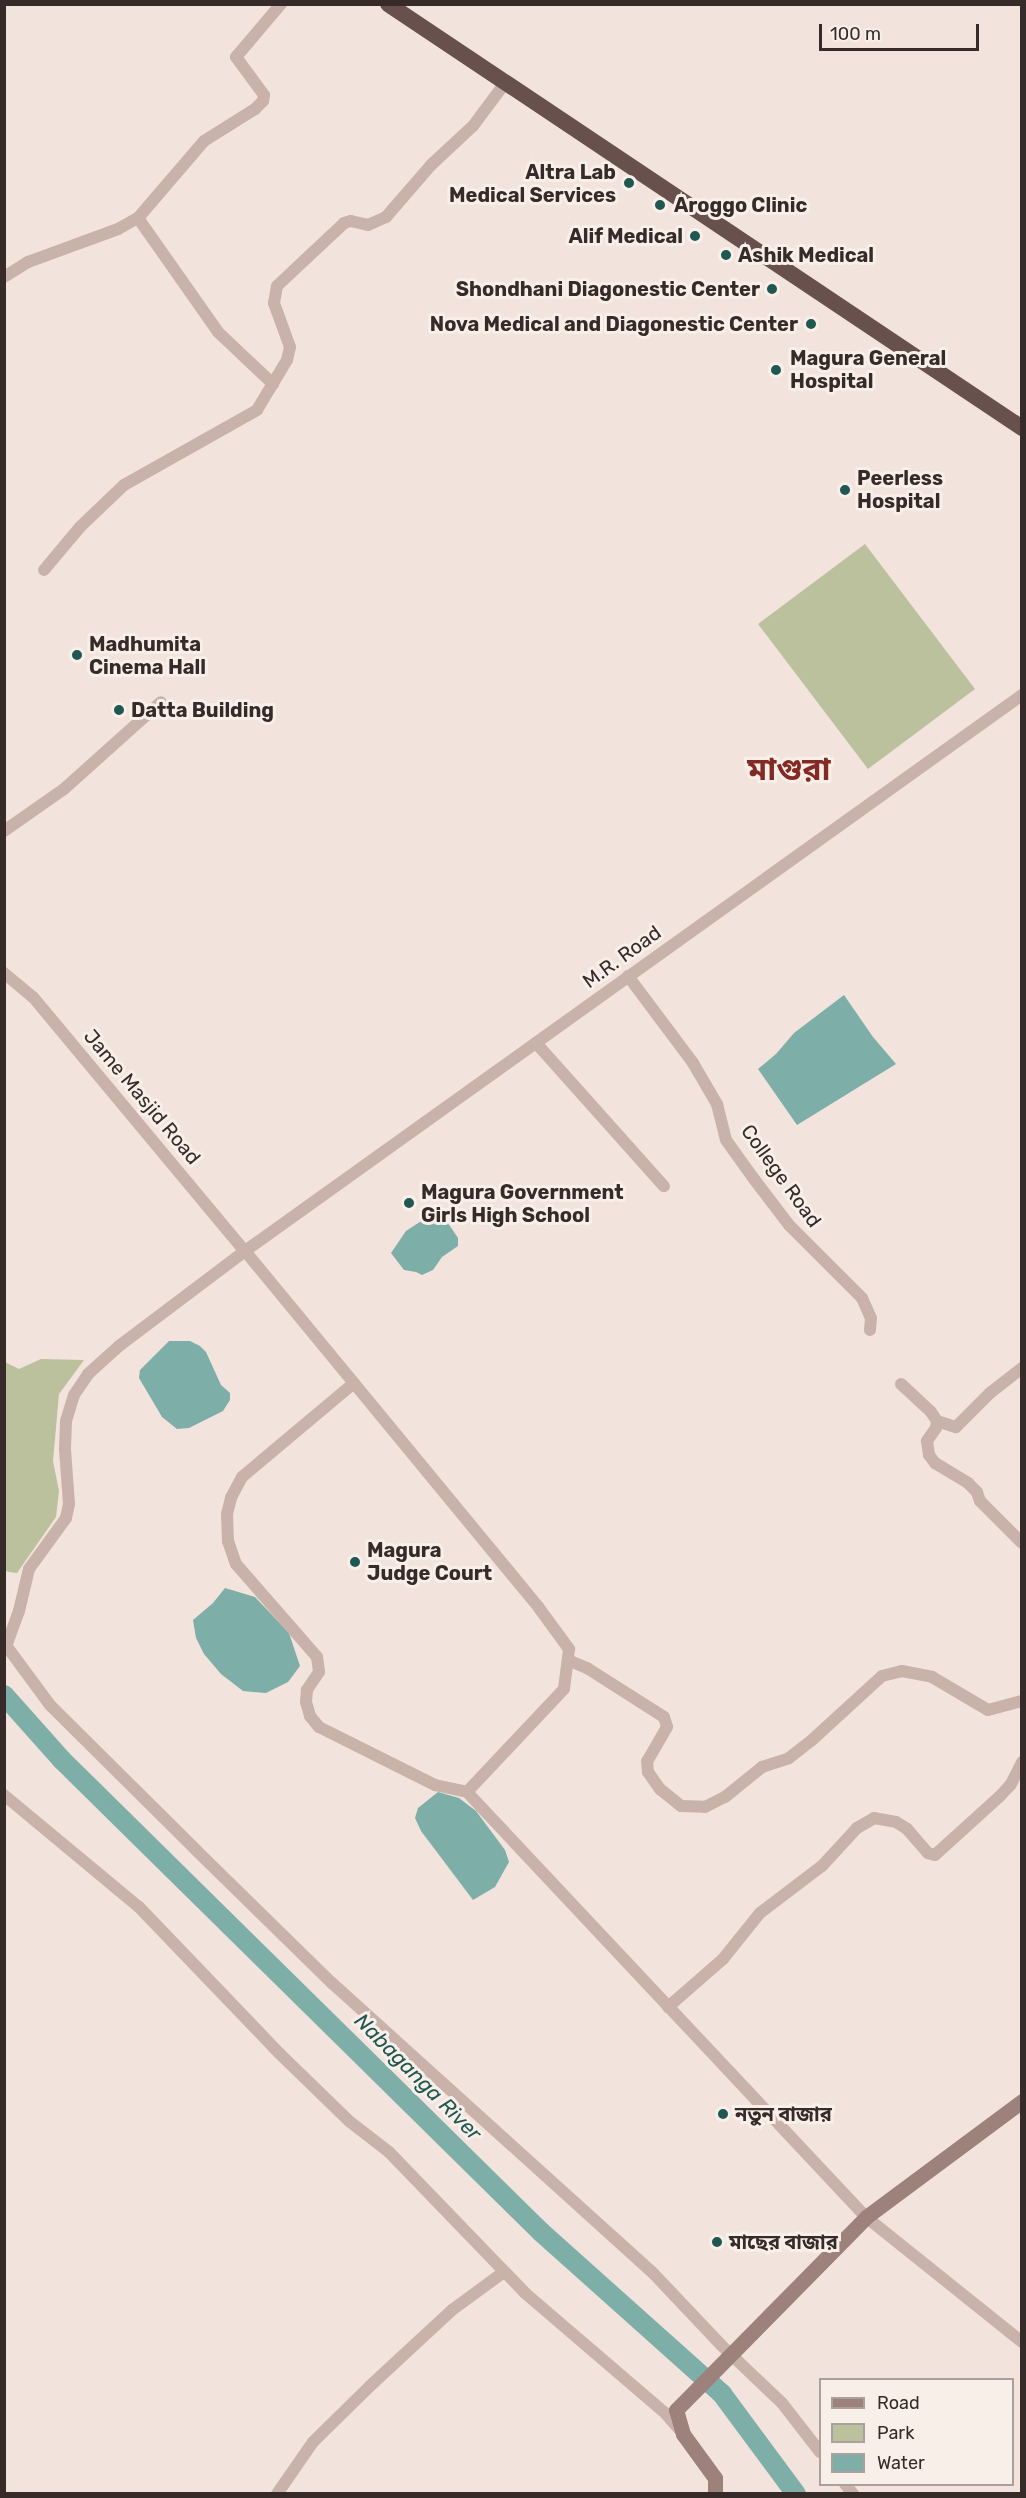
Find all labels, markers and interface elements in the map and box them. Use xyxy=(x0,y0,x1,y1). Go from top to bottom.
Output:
scale bar xyxy=(822,12,982,50)
text: 100 m xyxy=(830,23,881,45)
place label: Altra Lab Medical Services xyxy=(449,160,616,207)
marker: Altra Lab Medical Services xyxy=(620,174,638,192)
place label: Aroggo Clinic xyxy=(674,193,807,217)
marker: Aroggo Clinic xyxy=(651,196,669,214)
place label: Alif Medical xyxy=(568,224,683,248)
marker: Alif Medical xyxy=(688,229,702,243)
place label: Ashik Medical xyxy=(738,243,874,267)
marker: Ashik Medical xyxy=(719,248,733,262)
place label: Shondhani Diagonestic Center xyxy=(456,277,760,301)
marker: Shondhani Diagonestic Center xyxy=(765,282,779,296)
place label: Nova Medical and Diagonestic Center xyxy=(430,312,798,336)
marker: Nova Medical and Diagonestic Center xyxy=(802,315,820,333)
place label: Magura General Hospital xyxy=(790,346,946,393)
marker: Magura General Hospital xyxy=(767,361,785,379)
place label: Peerless Hospital xyxy=(857,466,943,513)
marker: Peerless Hospital xyxy=(838,483,852,497)
place label: Madhumita Cinema Hall xyxy=(89,632,206,679)
marker: Madhumita Cinema Hall xyxy=(70,648,84,662)
place label: Datta Building xyxy=(131,698,274,722)
marker: Datta Building xyxy=(112,703,126,717)
district label: মাগুরা xyxy=(747,750,831,788)
street label: M.R. Road xyxy=(578,921,666,993)
street label: Jame Masjid Road xyxy=(79,1025,205,1169)
street label: College Road xyxy=(736,1120,826,1232)
place label: Magura Government Girls High School xyxy=(421,1180,624,1227)
marker: Magura Government Girls High School xyxy=(402,1196,416,1210)
place label: Magura Judge Court xyxy=(367,1538,492,1585)
marker: Magura Judge Court xyxy=(348,1555,362,1569)
water label: Nabaganga River xyxy=(349,2008,487,2146)
place label: নতুন বাজার xyxy=(735,2102,832,2126)
marker: নতুন বাজার xyxy=(716,2107,730,2121)
place label: মাছের বাজার xyxy=(729,2230,838,2254)
marker: মাছের বাজার xyxy=(710,2235,724,2249)
legend xyxy=(819,2378,1014,2486)
text: Road xyxy=(877,2392,920,2414)
text: Park xyxy=(877,2422,914,2444)
text: Water xyxy=(877,2452,925,2474)

